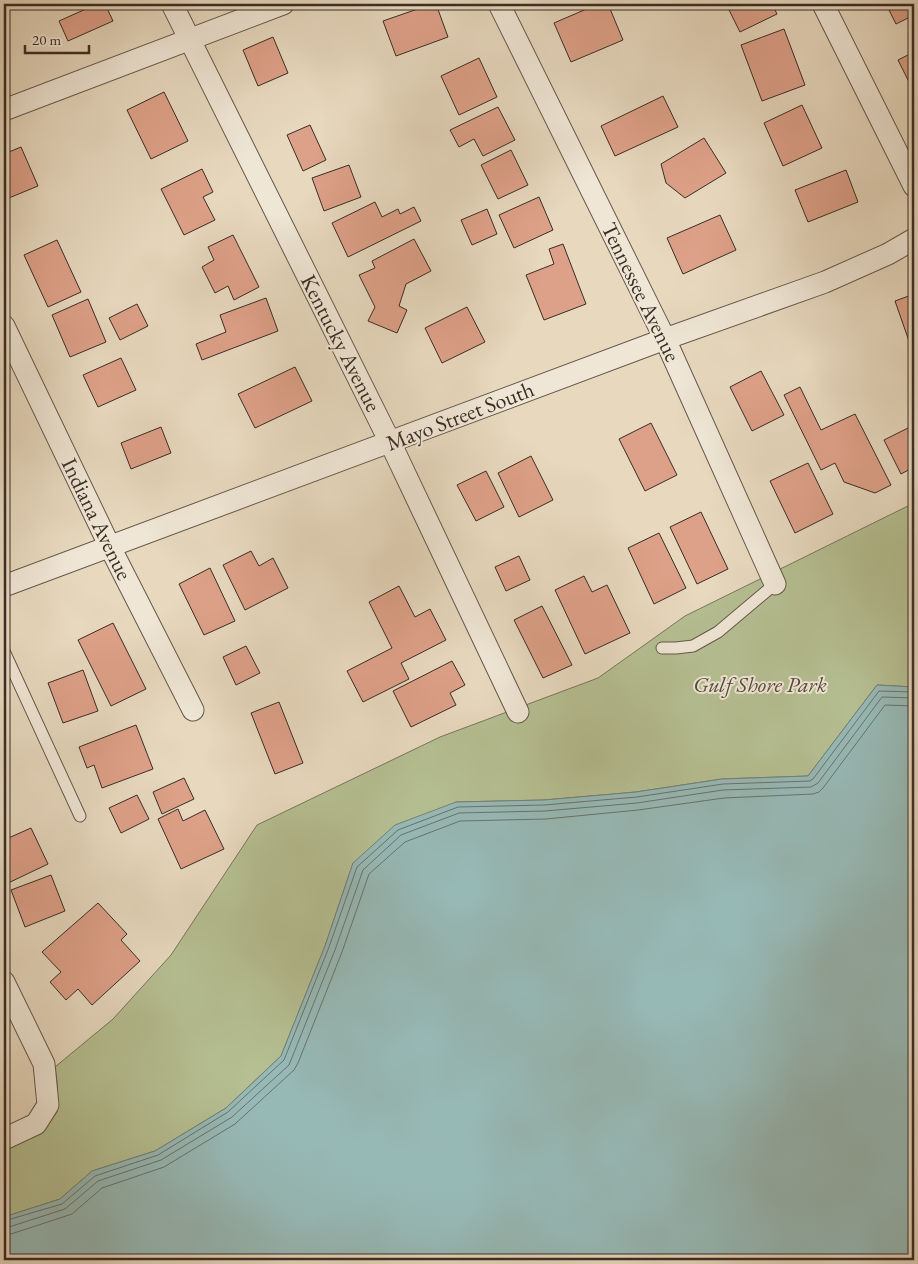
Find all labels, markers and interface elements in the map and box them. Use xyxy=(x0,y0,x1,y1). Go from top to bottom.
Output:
scale bar xyxy=(25,22,89,54)
text: 20 m xyxy=(32,30,61,49)
street label: Tennessee Avenue xyxy=(595,218,687,367)
street label: Kentucky Avenue xyxy=(294,270,388,417)
street label: Mayo Street South xyxy=(382,375,538,457)
street label: Indiana Avenue xyxy=(55,453,139,585)
park label: Gulf Shore Park xyxy=(693,670,827,699)

